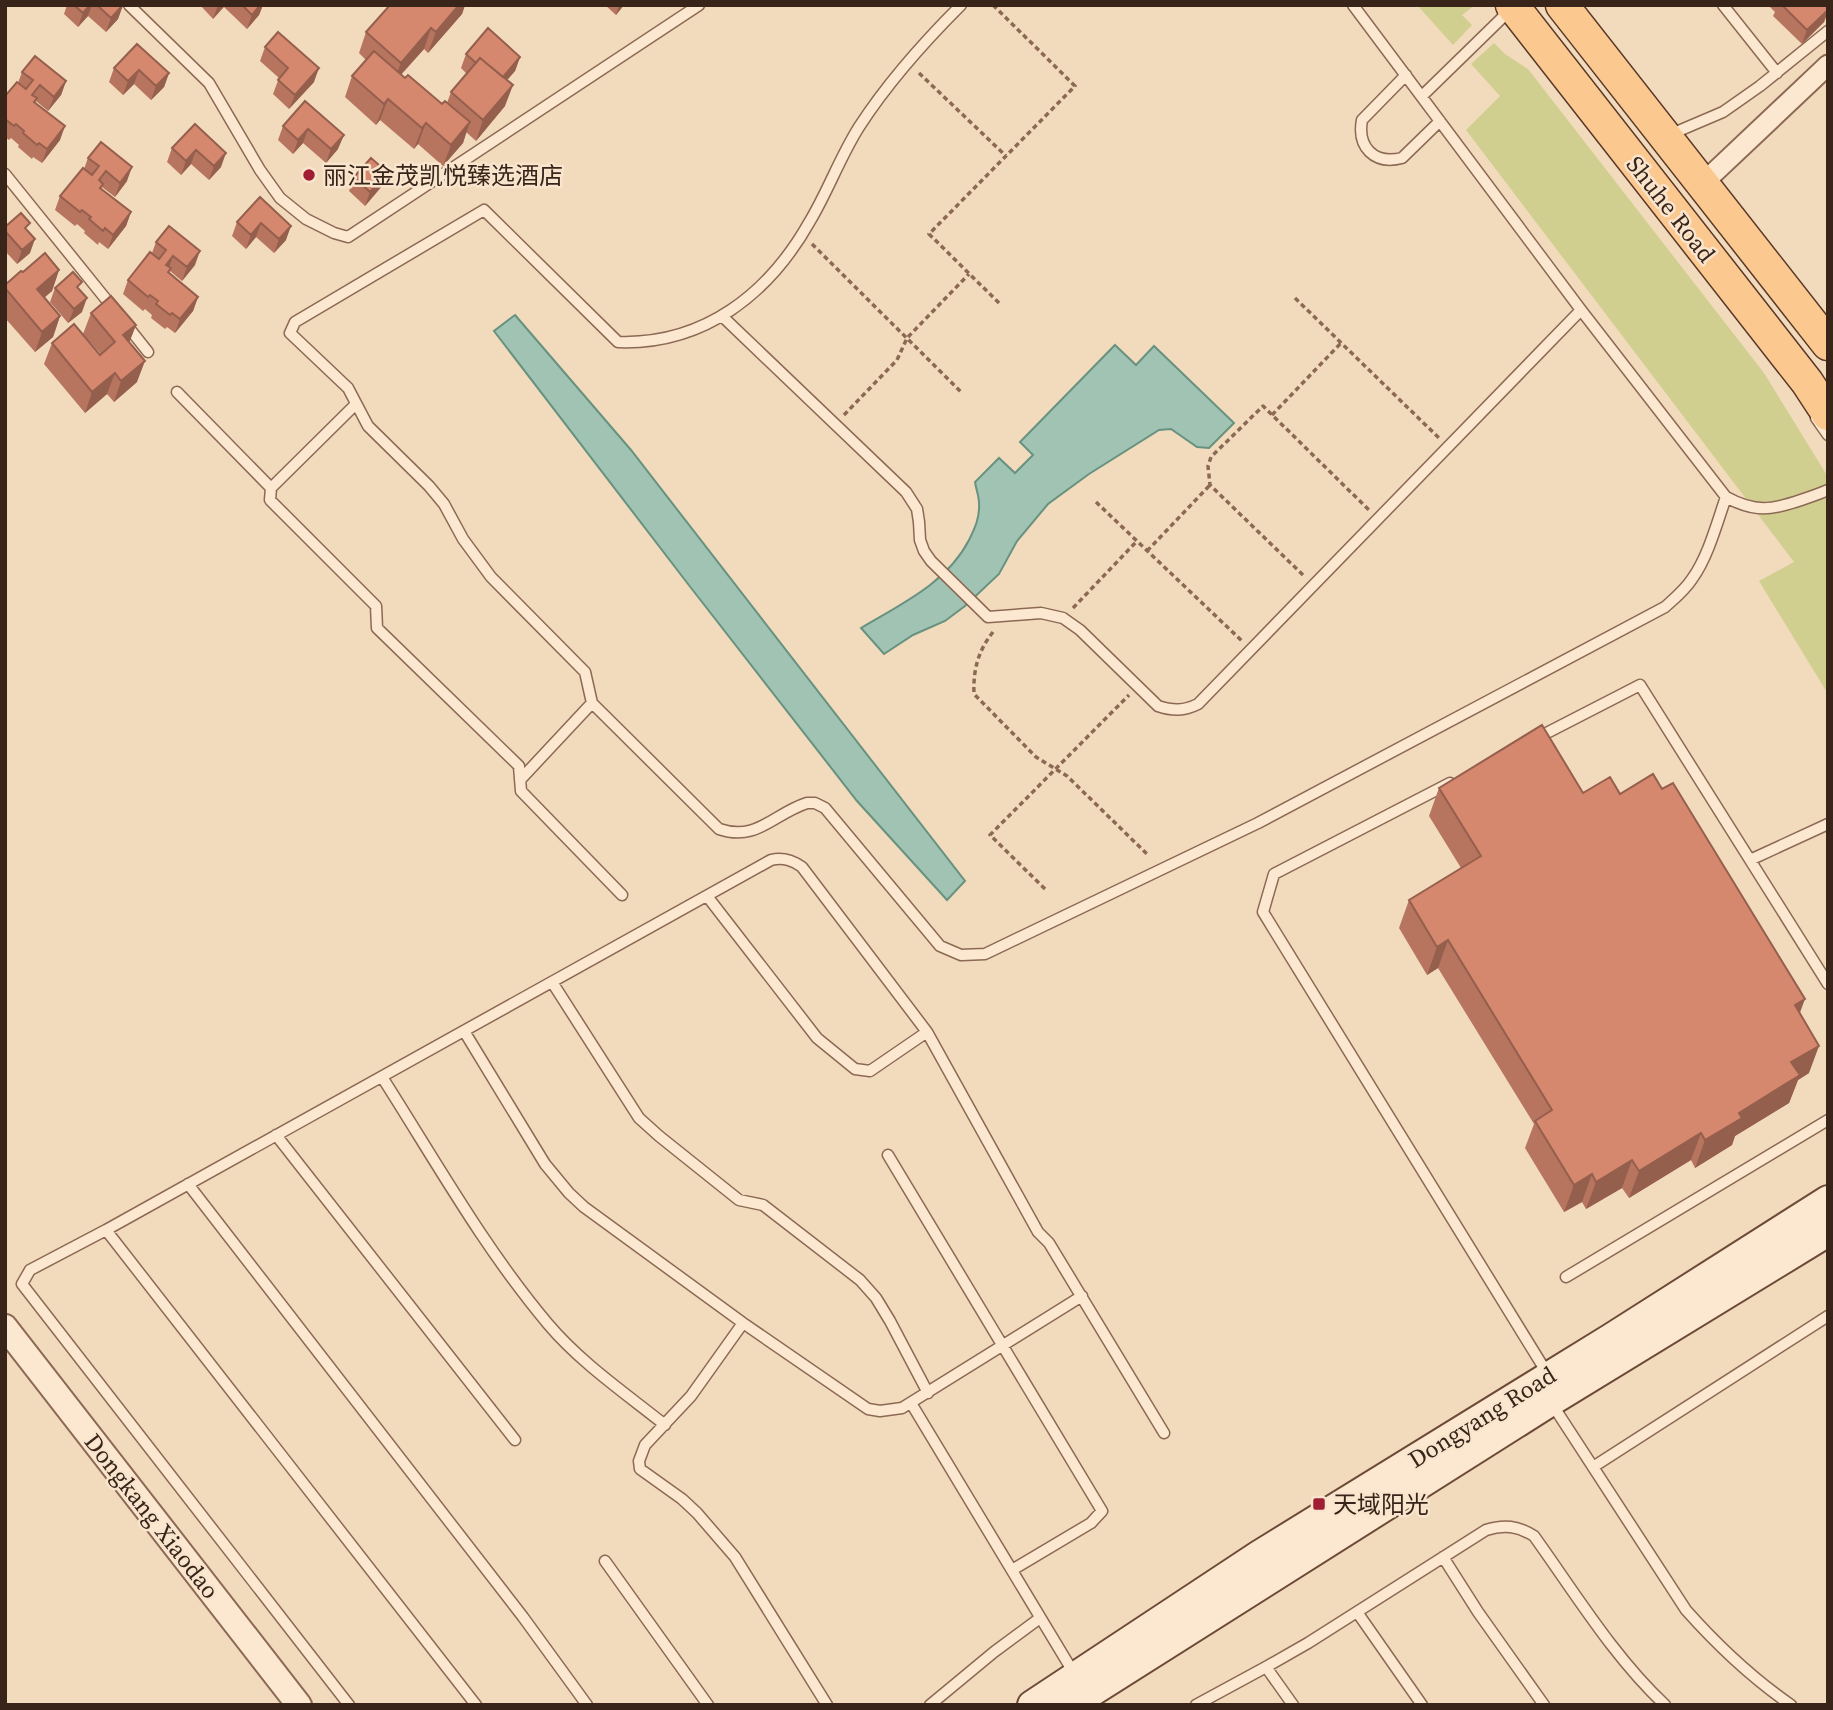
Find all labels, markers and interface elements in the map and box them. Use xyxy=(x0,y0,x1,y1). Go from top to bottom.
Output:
street label: Shuhe Road xyxy=(1619,149,1723,269)
place label: 丽江金茂凯悦臻选酒店 xyxy=(323,159,563,192)
marker: 丽江金茂凯悦臻选酒店 xyxy=(301,167,317,183)
street label: Dongyang Road xyxy=(1402,1358,1562,1476)
street label: Dongkang Xiaodao xyxy=(77,1426,227,1606)
place label: 天域阳光 xyxy=(1333,1488,1429,1521)
marker: 天域阳光 xyxy=(1311,1496,1327,1512)

